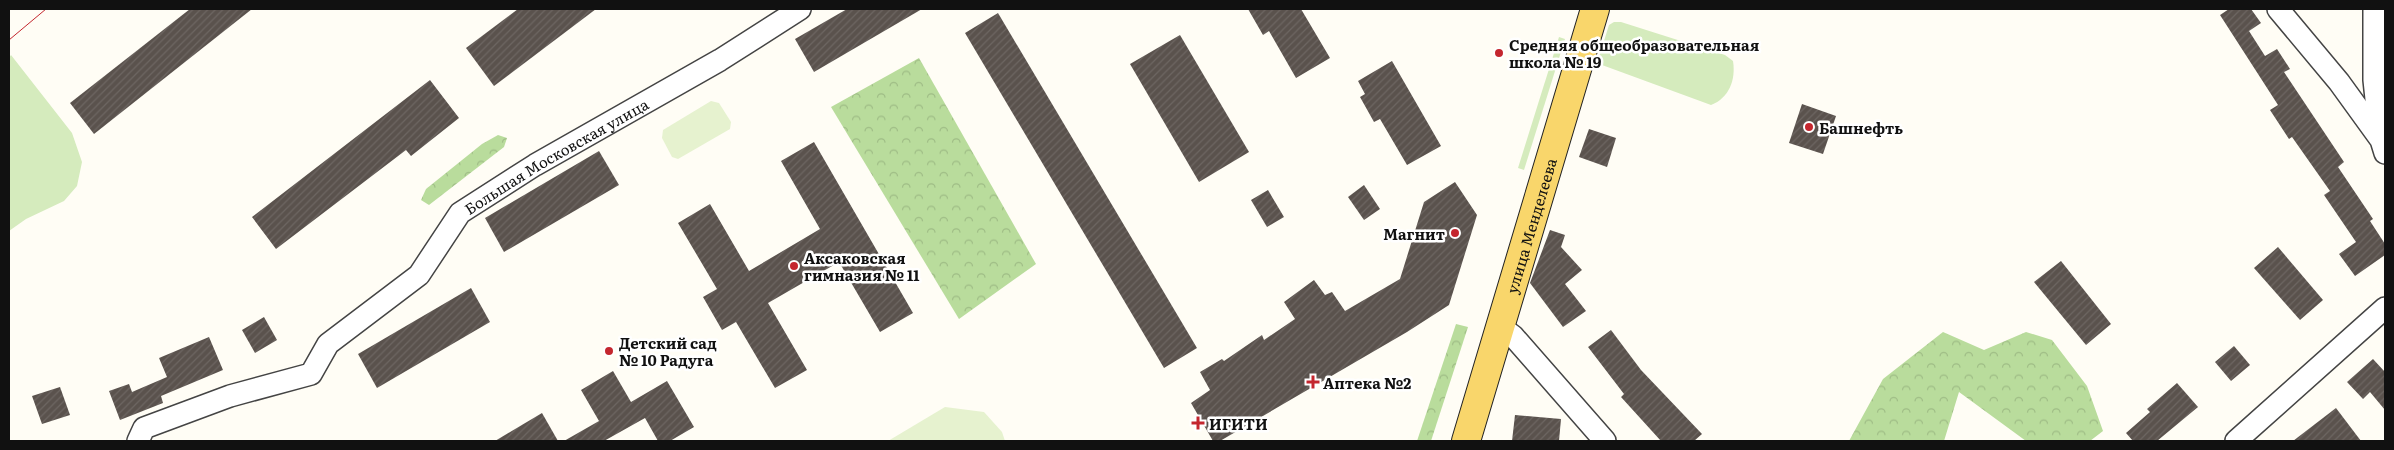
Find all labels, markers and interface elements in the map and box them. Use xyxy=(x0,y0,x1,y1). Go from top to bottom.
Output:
place label: Средняя общеобразовательная школа № 19 xyxy=(1509,33,1760,73)
marker: Средняя общеобразовательная школа № 19 xyxy=(1493,47,1505,59)
street label: Большая Московская улица xyxy=(459,91,653,219)
place label: Башнефть xyxy=(1819,116,1903,139)
marker: Башнефть xyxy=(1803,121,1815,133)
street label: улица Менделеева xyxy=(1499,154,1562,296)
place label: Магнит xyxy=(1383,222,1445,245)
marker: Магнит xyxy=(1449,227,1461,239)
place label: Аксаковская гимназия № 11 xyxy=(804,246,920,286)
marker: Аксаковская гимназия № 11 xyxy=(788,260,800,272)
place label: Детский сад № 10 Радуга xyxy=(619,331,717,371)
marker: Детский сад № 10 Радуга xyxy=(603,345,615,357)
place label: Аптека №2 xyxy=(1323,371,1411,394)
marker: Аптека №2 xyxy=(1307,376,1319,388)
place label: ИГИТИ xyxy=(1209,412,1268,435)
marker: ИГИТИ xyxy=(1191,416,1205,430)

